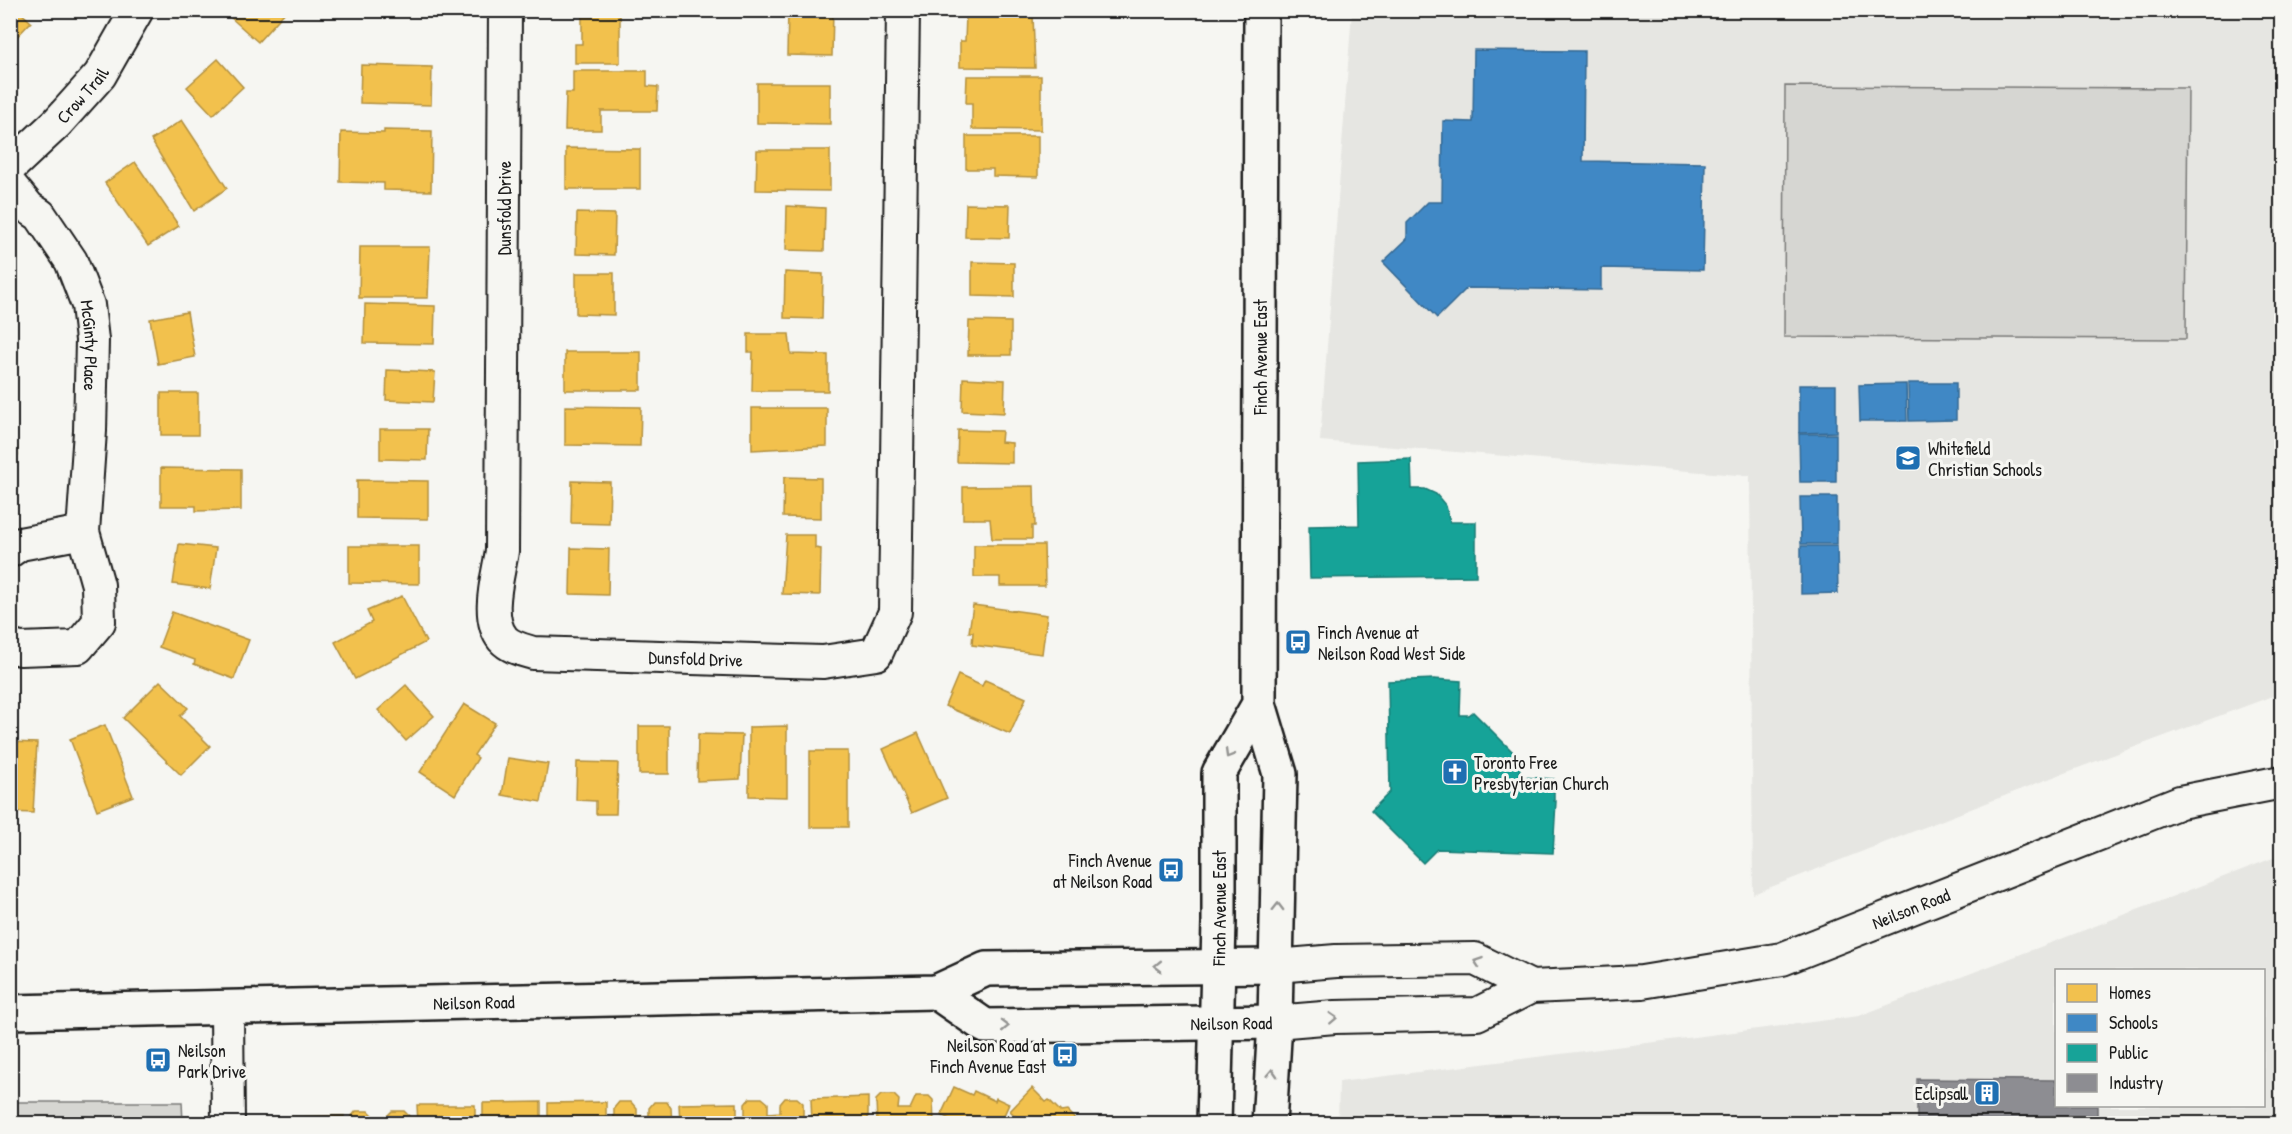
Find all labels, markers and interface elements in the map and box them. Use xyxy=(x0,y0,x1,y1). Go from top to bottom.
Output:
street label: Crow Trail xyxy=(50,62,114,129)
street label: Dunsfold Drive xyxy=(492,161,517,255)
street label: Finch Avenue East xyxy=(1248,298,1273,416)
street label: McGinty Place xyxy=(75,299,105,391)
place label: Whitefield Christian Schools xyxy=(1928,436,2042,482)
school or university icon: Whitefield Christian Schools xyxy=(1893,443,1923,473)
place label: Finch Avenue at Neilson Road West Side xyxy=(1317,620,1466,666)
bus stop icon: Finch Avenue at Neilson Road West Side xyxy=(1283,627,1313,657)
street label: Dunsfold Drive xyxy=(648,644,743,672)
one-way arrow xyxy=(1225,748,1237,759)
place label: Toronto Free Presbyterian Church xyxy=(1474,750,1609,796)
church icon: Toronto Free Presbyterian Church xyxy=(1440,757,1470,787)
place label: Finch Avenue at Neilson Road xyxy=(1053,848,1152,894)
street label: Finch Avenue East xyxy=(1205,849,1232,967)
bus stop icon: Finch Avenue at Neilson Road xyxy=(1156,855,1186,885)
street label: Neilson Road xyxy=(1868,882,1953,935)
one-way arrow xyxy=(1272,903,1284,912)
one-way arrow xyxy=(1474,957,1484,969)
one-way arrow xyxy=(1153,960,1162,972)
legend xyxy=(2055,969,2265,1107)
text: Homes xyxy=(2109,980,2151,1005)
street label: Neilson Road xyxy=(433,989,515,1015)
street label: Neilson Road xyxy=(1190,1010,1272,1036)
text: Schools xyxy=(2109,1010,2158,1035)
one-way arrow xyxy=(1329,1011,1338,1024)
one-way arrow xyxy=(1000,1020,1009,1032)
place label: Neilson Road at Finch Avenue East xyxy=(929,1033,1047,1079)
place label: Neilson Park Drive xyxy=(178,1038,246,1084)
bus stop icon: Neilson Road at Finch Avenue East xyxy=(1050,1040,1080,1070)
text: Public xyxy=(2109,1040,2148,1065)
bus stop icon: Neilson Park Drive xyxy=(143,1045,173,1075)
one-way arrow xyxy=(1265,1068,1278,1077)
text: Industry xyxy=(2109,1070,2164,1095)
building icon: Eclipsall xyxy=(1972,1078,2002,1108)
place label: Eclipsall xyxy=(1915,1081,1968,1106)

